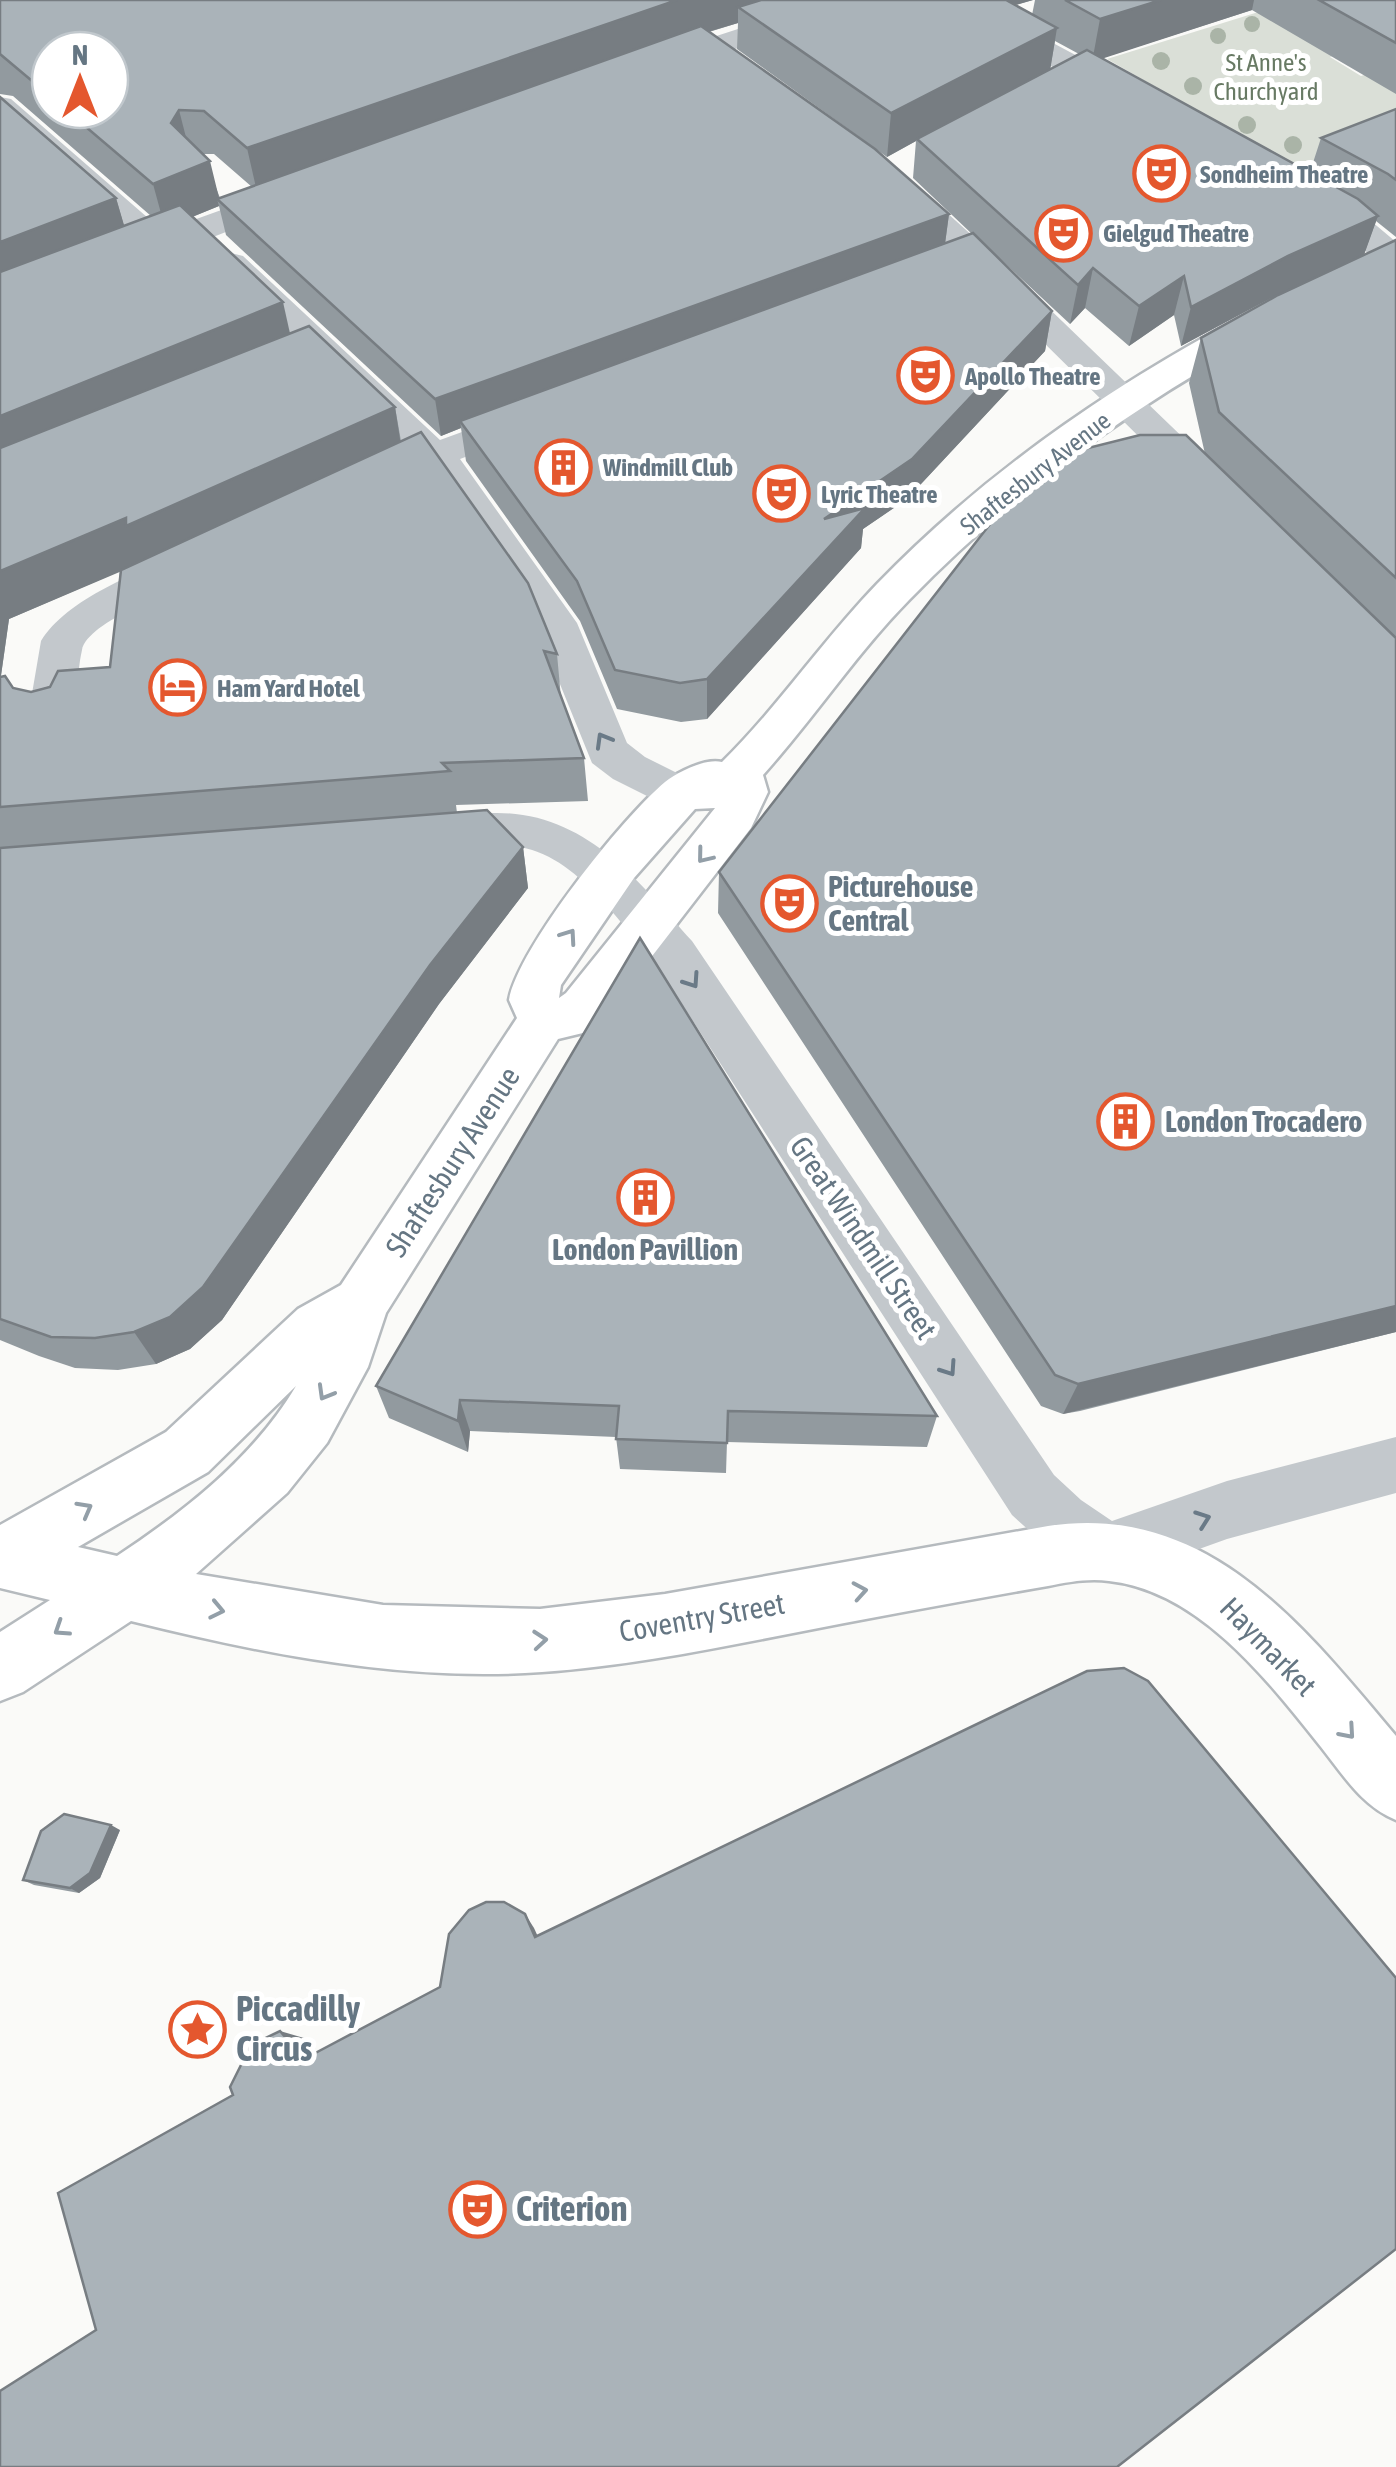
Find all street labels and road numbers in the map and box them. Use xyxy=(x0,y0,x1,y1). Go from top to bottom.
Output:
street label: Shaftesbury Avenue xyxy=(954,406,1116,540)
street label: Shaftesbury Avenue xyxy=(378,1060,526,1263)
street label: Great Windmill Street xyxy=(784,1130,944,1345)
street label: Coventry Street xyxy=(616,1586,787,1648)
street label: Haymarket xyxy=(1214,1590,1324,1702)

